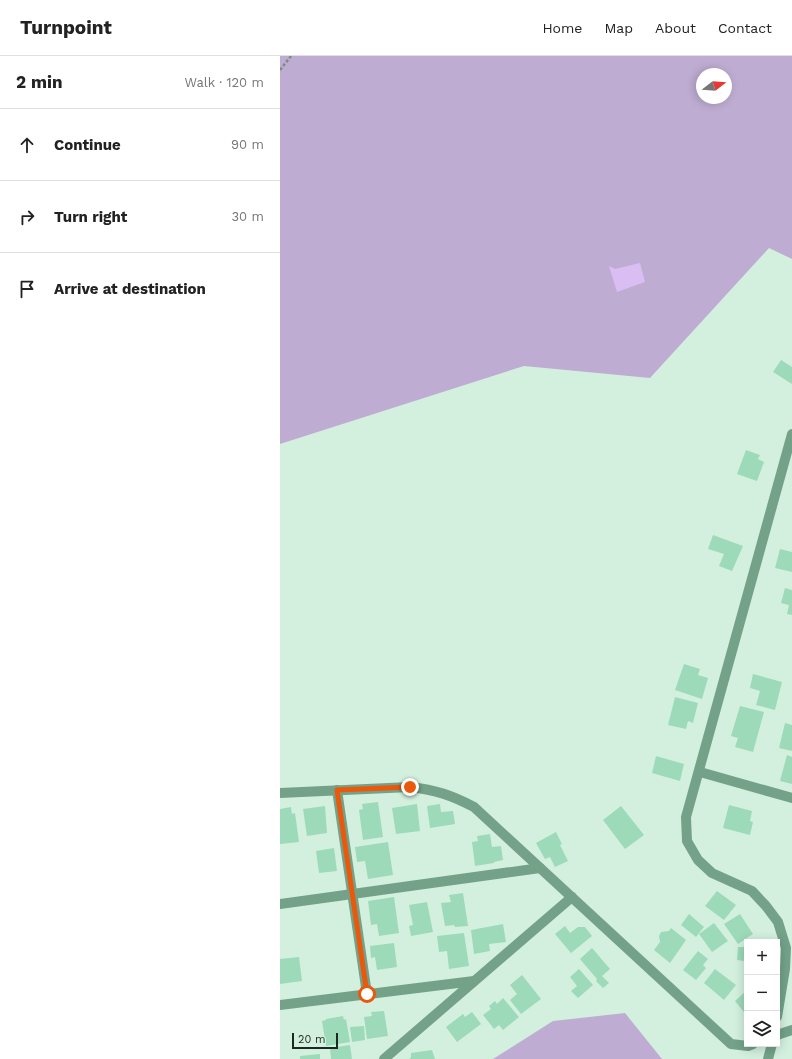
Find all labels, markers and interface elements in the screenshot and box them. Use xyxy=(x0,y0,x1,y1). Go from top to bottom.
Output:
text: Turnpoint xyxy=(20,16,112,39)
text: Home xyxy=(542,20,582,36)
text: Map xyxy=(604,20,633,36)
text: About xyxy=(655,20,696,36)
text: Contact xyxy=(718,20,772,36)
north arrow xyxy=(696,68,732,104)
text: 2 min xyxy=(16,72,62,92)
text: Walk · 120 m xyxy=(185,75,264,90)
icon: ahead xyxy=(16,134,38,156)
text: Continue xyxy=(54,136,121,154)
text: 90 m xyxy=(231,137,264,152)
icon: right xyxy=(16,206,38,228)
text: Turn right xyxy=(54,208,127,226)
text: 30 m xyxy=(232,209,264,224)
icon: arrive xyxy=(16,278,38,300)
text: Arrive at destination xyxy=(54,280,206,298)
route end xyxy=(401,778,419,796)
map controls xyxy=(744,939,780,1047)
button: + xyxy=(744,939,780,975)
button: − xyxy=(744,975,780,1011)
route start xyxy=(358,985,376,1003)
button: layers xyxy=(744,1011,780,1047)
scale bar xyxy=(292,1031,338,1050)
text: 20 m xyxy=(298,1033,326,1046)

